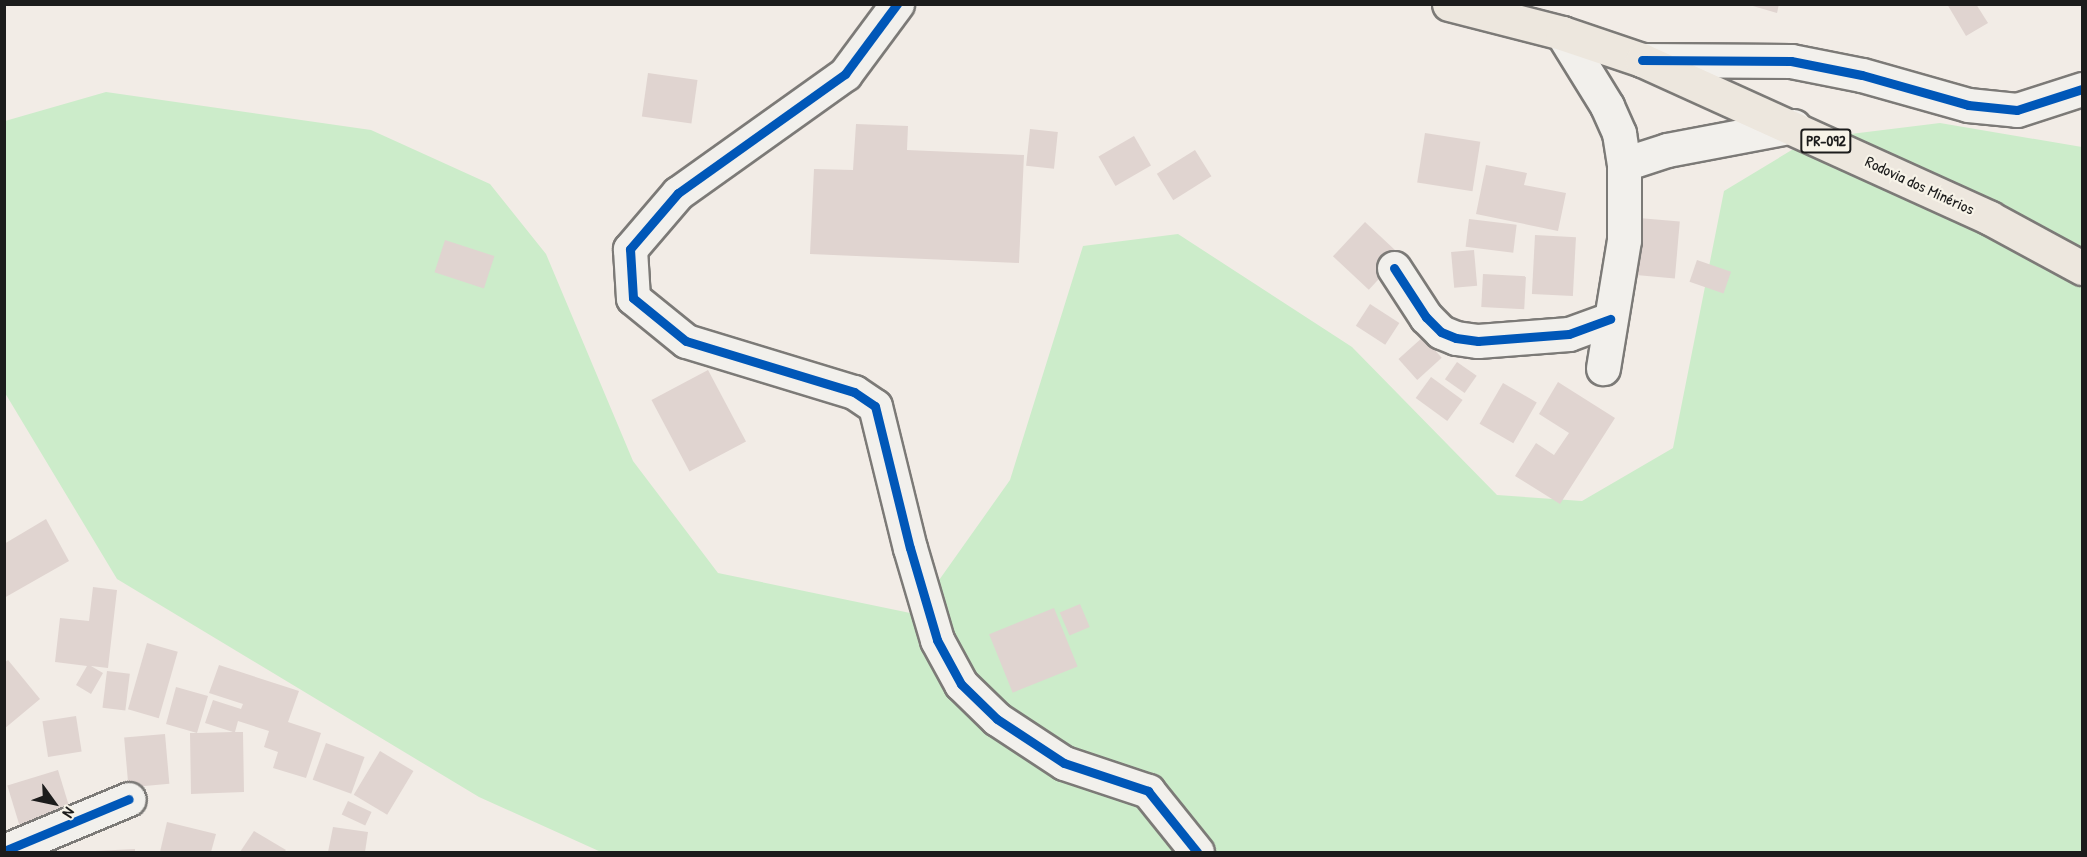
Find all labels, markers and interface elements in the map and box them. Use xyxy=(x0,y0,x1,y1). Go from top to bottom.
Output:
road number: PR-092 xyxy=(1799,129,1853,153)
street label: Rodovia dos Minérios xyxy=(1863,151,1977,219)
north arrow xyxy=(24,773,84,833)
text: N xyxy=(58,803,81,822)

